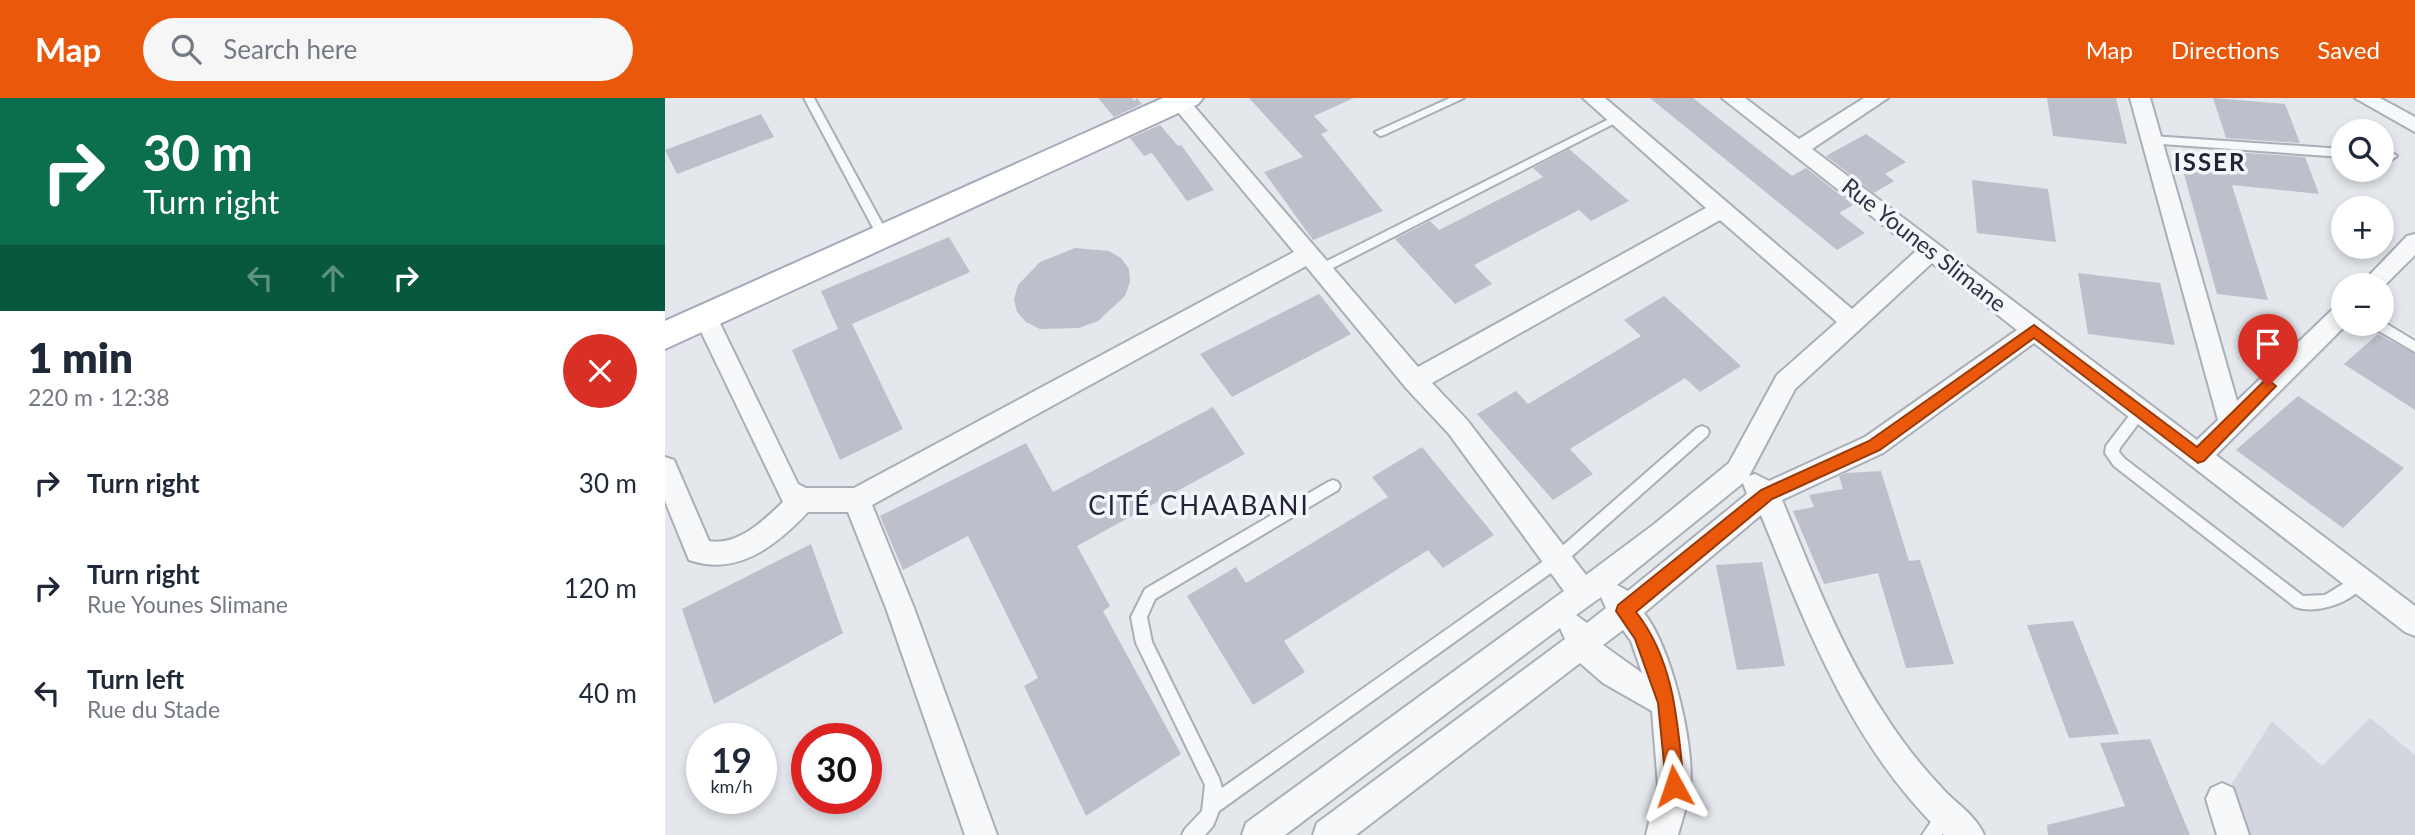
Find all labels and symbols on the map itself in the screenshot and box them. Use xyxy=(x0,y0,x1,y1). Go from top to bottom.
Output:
district label: ISSER xyxy=(2174,147,2246,176)
street label: Rue Younes Slimane xyxy=(1837,171,2012,317)
pin xyxy=(2238,314,2298,386)
district label: CITÉ CHAABANI xyxy=(1088,489,1310,521)
speed limit sign: 30 xyxy=(791,723,882,814)
position arrow xyxy=(1637,749,1711,823)

